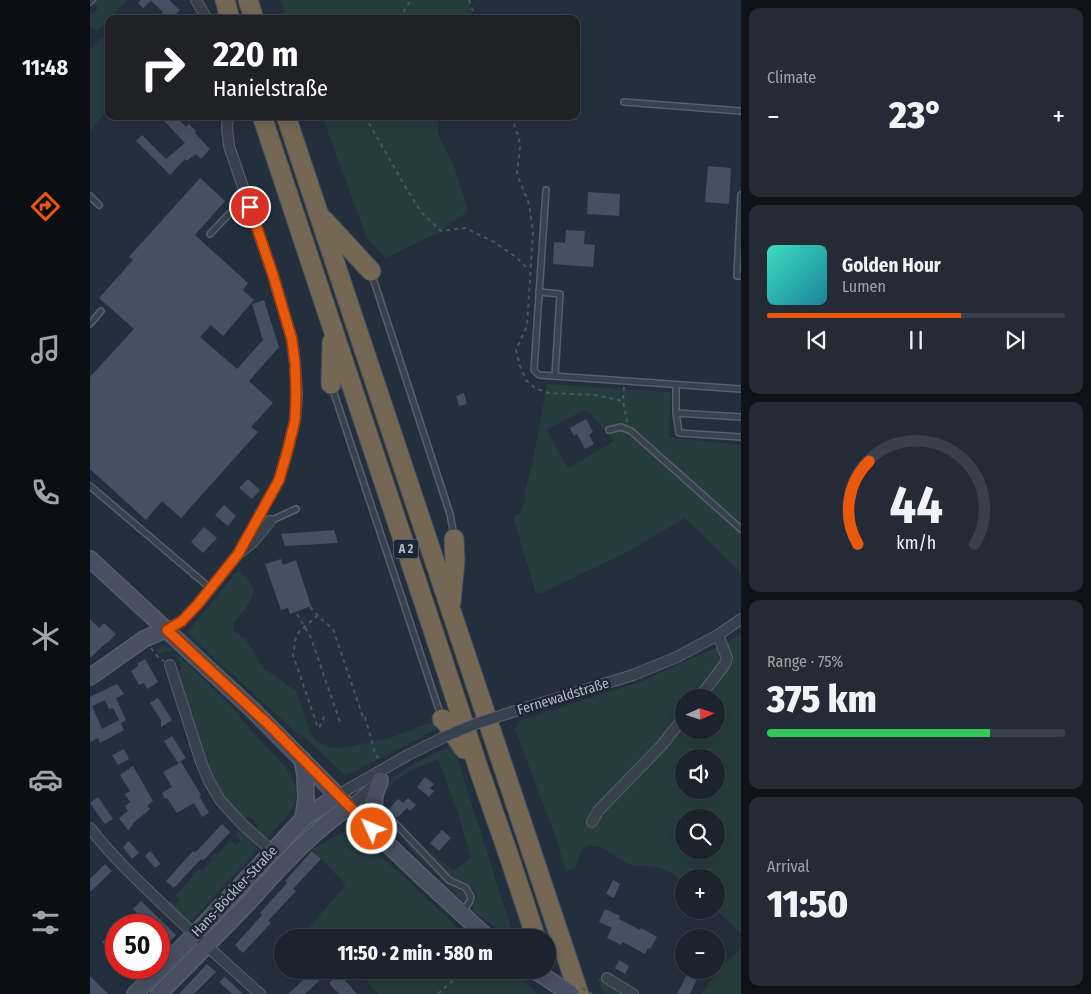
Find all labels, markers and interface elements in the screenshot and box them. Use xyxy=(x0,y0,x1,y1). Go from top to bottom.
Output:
text: 220 m xyxy=(213,33,299,75)
icon: right xyxy=(130,35,195,100)
text: 11:48 xyxy=(22,54,68,81)
text: Climate xyxy=(767,68,816,87)
text: Hanielstraße xyxy=(213,75,328,102)
text: 23° xyxy=(889,92,943,138)
text: − xyxy=(767,100,780,133)
text: + xyxy=(1052,100,1065,133)
pin xyxy=(229,186,271,228)
icon: directions xyxy=(28,189,63,224)
icon: arrive xyxy=(236,193,264,221)
text: Golden Hour xyxy=(842,254,941,277)
text: Lumen xyxy=(842,277,886,296)
icon: previous xyxy=(803,326,831,354)
icon: pause xyxy=(902,326,930,354)
icon: next xyxy=(1001,326,1029,354)
icon: music xyxy=(28,332,63,367)
text: 44 xyxy=(889,474,943,537)
icon: phone xyxy=(28,475,63,510)
text: km/h xyxy=(896,532,936,554)
road number: A 2 xyxy=(394,540,418,558)
icon: climate xyxy=(28,619,63,654)
text: Range · 75% xyxy=(767,652,843,671)
street label: Fernewaldstraße xyxy=(515,674,611,718)
text: 375 km xyxy=(767,676,877,722)
north arrow xyxy=(675,689,725,739)
map controls xyxy=(675,689,725,979)
button: sound xyxy=(675,749,725,799)
icon: car xyxy=(28,762,63,797)
position arrow xyxy=(345,802,397,854)
button: search xyxy=(675,809,725,859)
street label: Hans-Böckler-Straße xyxy=(188,842,281,940)
text: Arrival xyxy=(767,857,809,876)
button: + xyxy=(675,869,725,919)
text: 11:50 xyxy=(767,881,848,927)
icon: filters xyxy=(28,905,63,940)
speed limit sign: 50 xyxy=(105,914,170,979)
button: − xyxy=(675,929,725,979)
text: 11:50 · 2 min · 580 m xyxy=(337,942,493,965)

